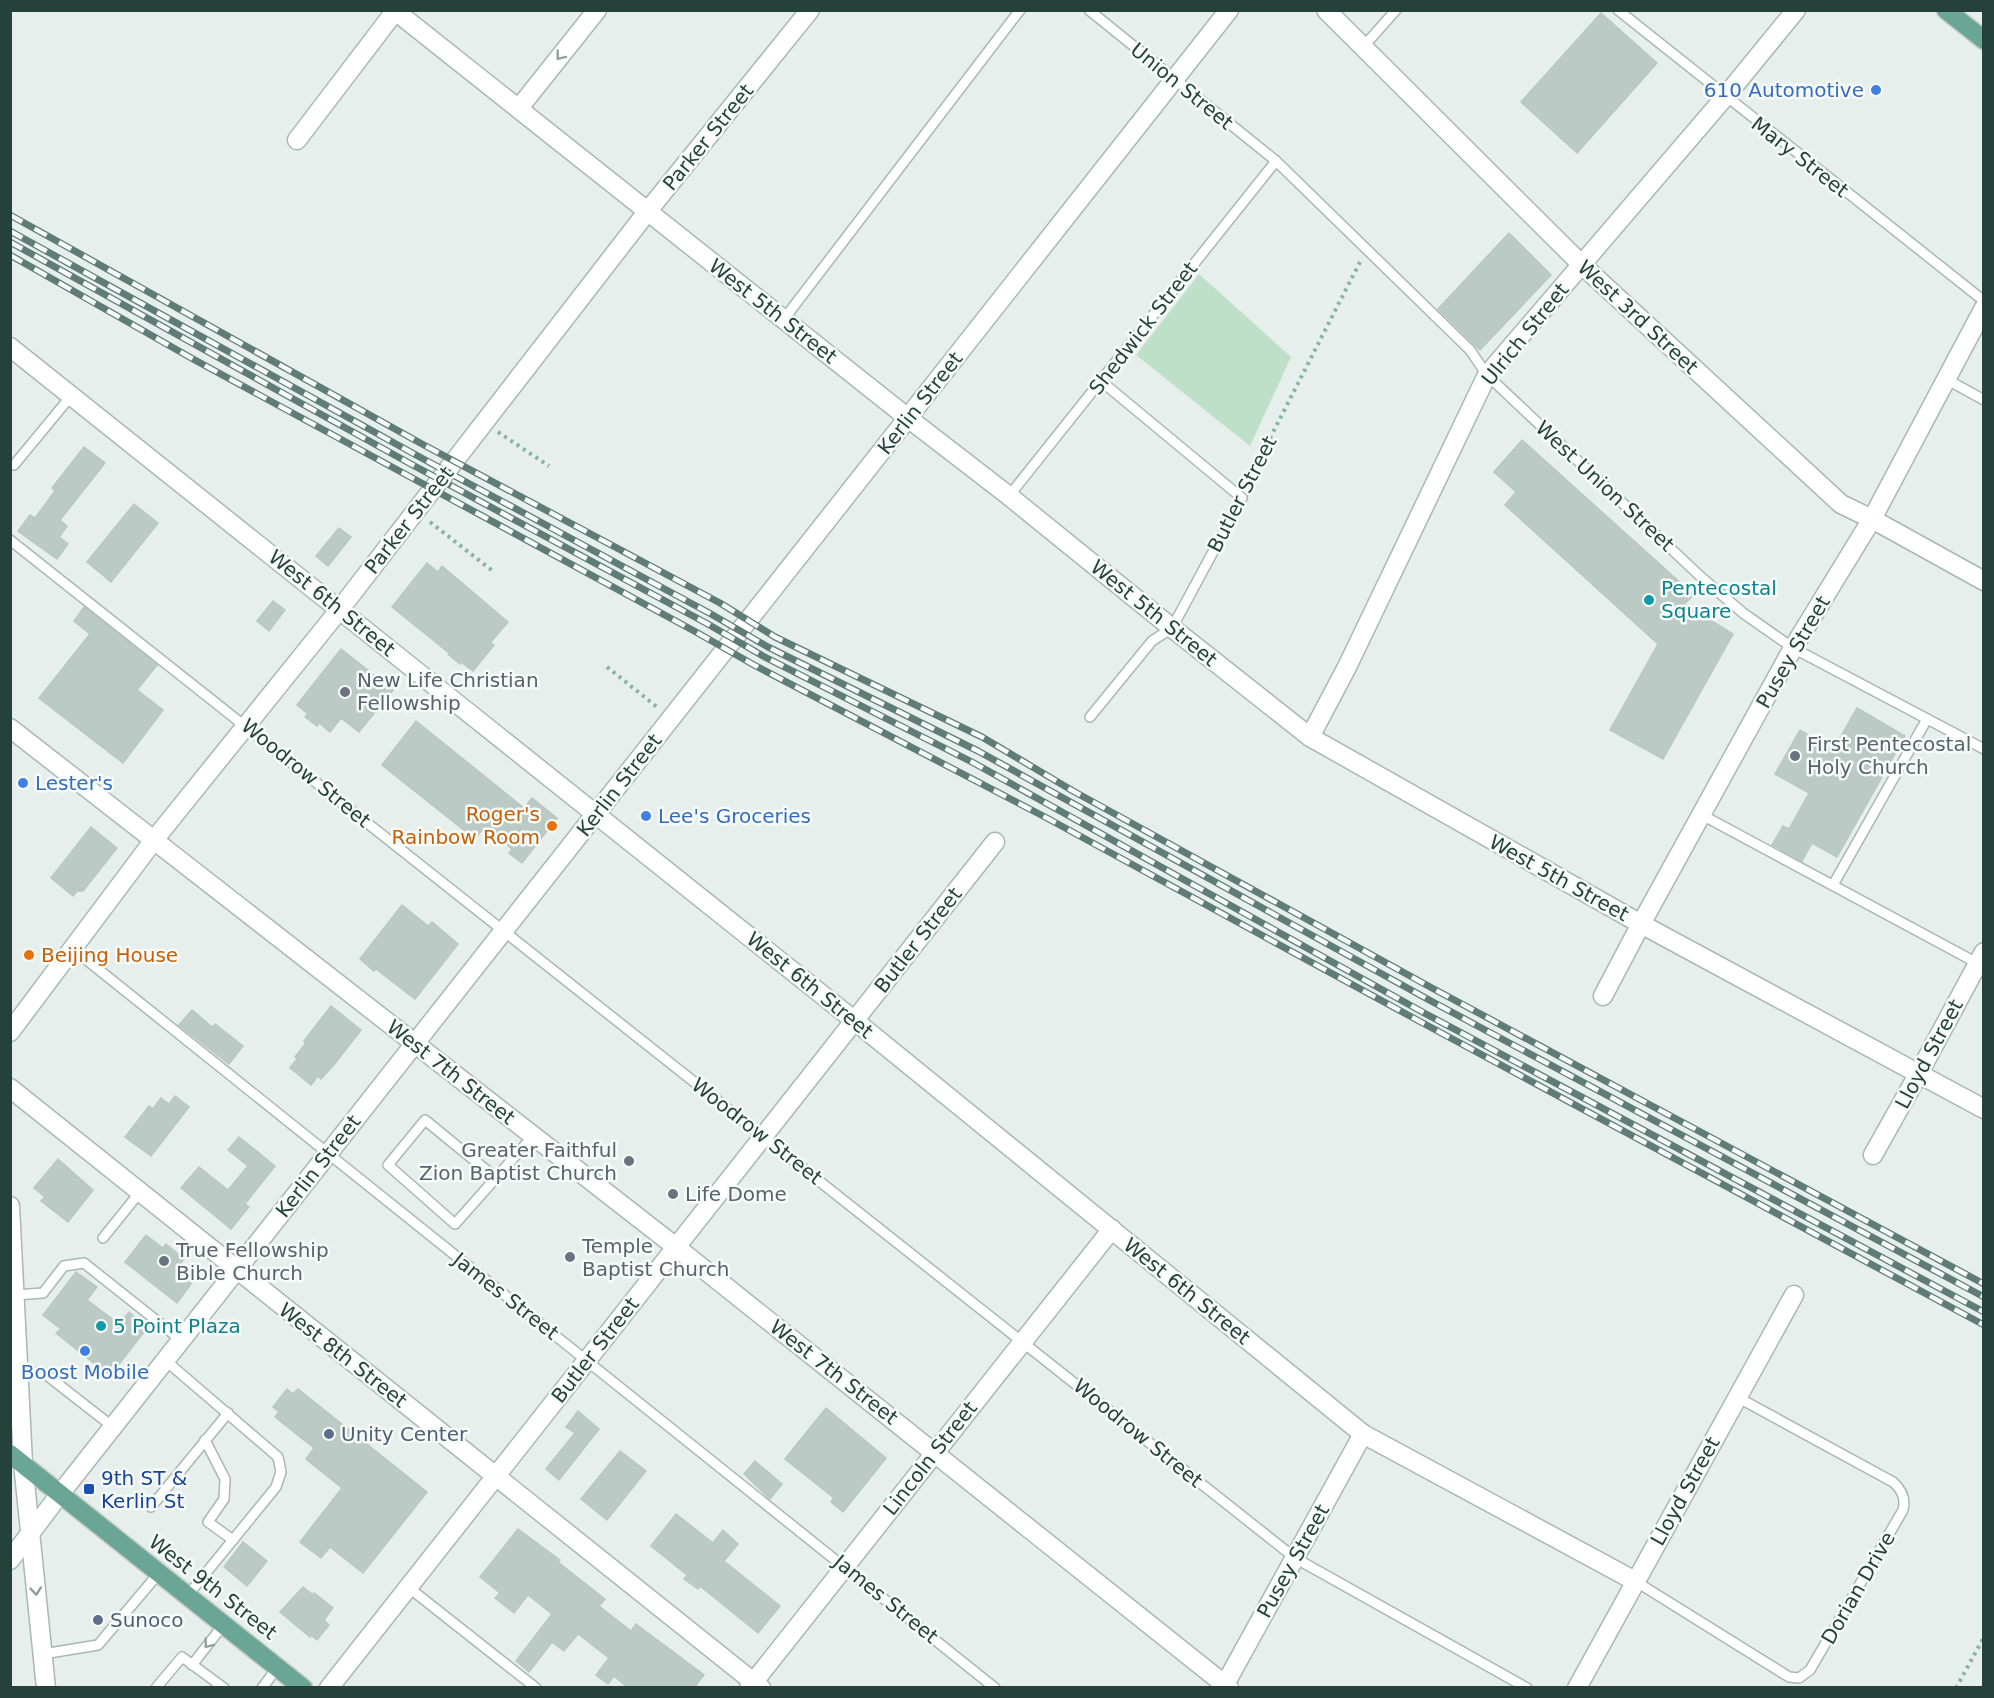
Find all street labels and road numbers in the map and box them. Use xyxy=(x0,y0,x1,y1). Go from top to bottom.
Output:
street label: Union Street xyxy=(1126,37,1238,135)
street label: Parker Street xyxy=(658,79,758,195)
street label: Mary Street xyxy=(1747,112,1853,202)
street label: West 5th Street xyxy=(704,254,842,369)
street label: West 3rd Street xyxy=(1573,255,1703,379)
street label: Shedwick Street xyxy=(1084,257,1202,399)
street label: Ulrich Street xyxy=(1476,278,1574,390)
street label: Kerlin Street xyxy=(873,347,968,459)
street label: West Union Street xyxy=(1531,416,1679,556)
street label: Butler Street xyxy=(1202,432,1282,556)
street label: Parker Street xyxy=(359,461,459,579)
street label: West 6th Street xyxy=(264,545,400,661)
street label: West 5th Street xyxy=(1086,555,1222,671)
street label: Pusey Street xyxy=(1751,591,1835,713)
street label: Woodrow Street xyxy=(237,714,376,833)
street label: Kerlin Street xyxy=(572,729,667,841)
street label: West 5th Street xyxy=(1485,830,1633,926)
street label: Butler Street xyxy=(869,882,967,998)
street label: West 6th Street xyxy=(742,927,878,1043)
street label: Lloyd Street xyxy=(1890,995,1968,1113)
street label: West 7th Street xyxy=(382,1015,520,1130)
street label: Woodrow Street xyxy=(687,1073,827,1190)
street label: Kerlin Street xyxy=(271,1110,366,1222)
street label: West 6th Street xyxy=(1119,1233,1255,1349)
street label: James Street xyxy=(447,1246,564,1345)
street label: Butler Street xyxy=(546,1292,644,1408)
street label: West 8th Street xyxy=(274,1298,412,1413)
street label: West 7th Street xyxy=(765,1315,903,1430)
street label: Woodrow Street xyxy=(1069,1374,1208,1493)
street label: Lincoln Street xyxy=(878,1396,982,1520)
street label: Lloyd Street xyxy=(1645,1432,1725,1550)
street label: Pusey Street xyxy=(1252,1500,1334,1622)
street label: Dorian Drive xyxy=(1816,1527,1900,1649)
street label: West 9th Street xyxy=(144,1530,282,1645)
street label: James Street xyxy=(827,1548,943,1649)

